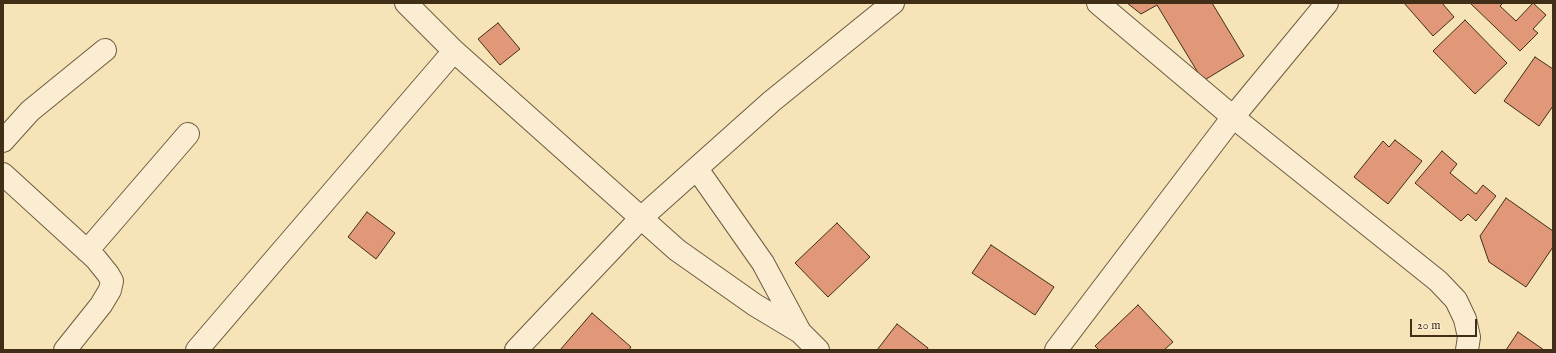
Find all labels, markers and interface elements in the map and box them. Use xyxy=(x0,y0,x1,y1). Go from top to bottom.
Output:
scale bar xyxy=(1412,311,1479,337)
text: 20 m xyxy=(1417,318,1440,333)

